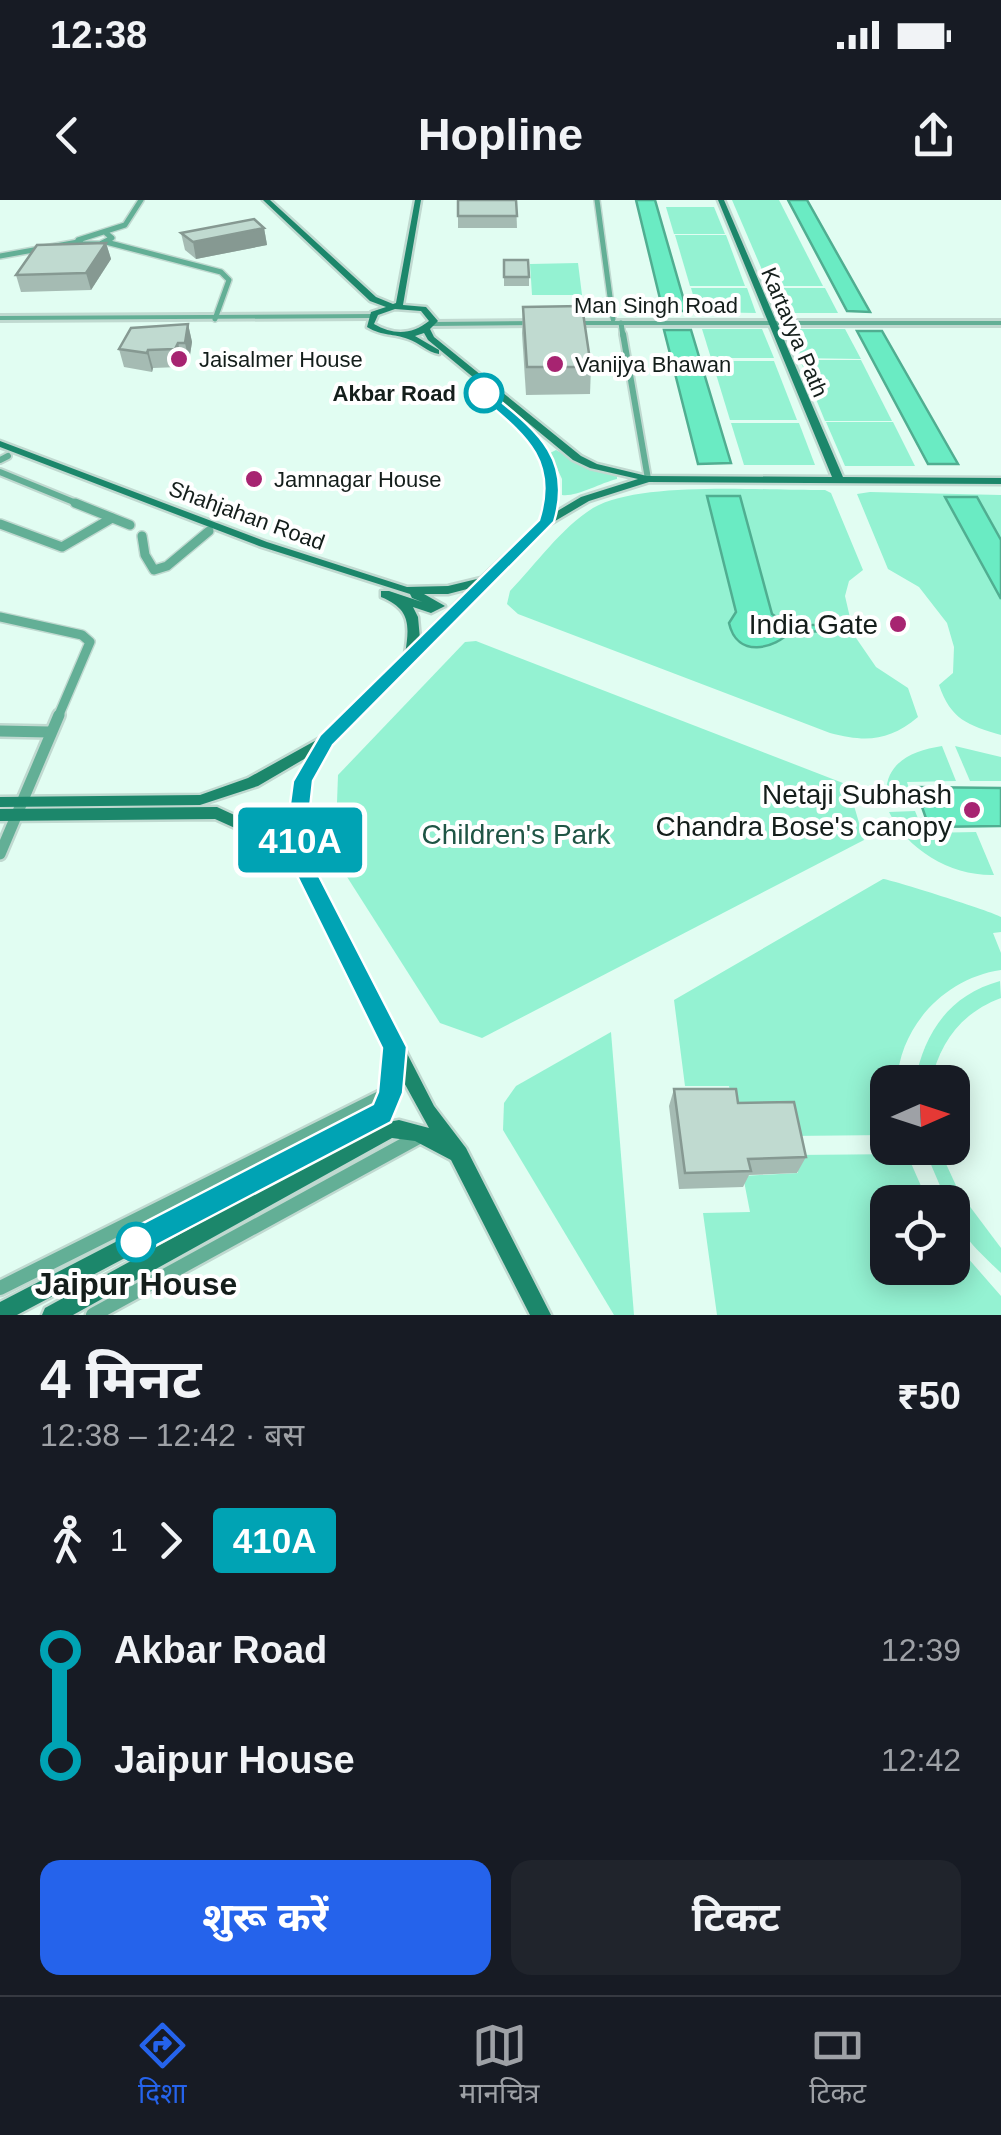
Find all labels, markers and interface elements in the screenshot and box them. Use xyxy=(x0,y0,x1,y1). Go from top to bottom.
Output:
text: 12:38 xyxy=(50,14,147,56)
icon: back xyxy=(40,108,95,163)
icon: share xyxy=(906,108,961,163)
text: Hopline xyxy=(418,109,583,160)
street label: Kartavya Path xyxy=(756,264,833,401)
street label: Man Singh Road xyxy=(574,293,738,318)
place label: Jaisalmer House xyxy=(199,347,363,372)
marker: Jaisalmer House xyxy=(168,348,190,370)
place label: Vanijya Bhawan xyxy=(575,352,731,377)
marker: Vanijya Bhawan xyxy=(544,353,566,375)
marker: Akbar Road xyxy=(465,374,503,412)
place label: Akbar Road xyxy=(333,381,456,406)
place label: Jamnagar House xyxy=(274,467,442,492)
marker: Jamnagar House xyxy=(243,468,265,490)
street label: Shahjahan Road xyxy=(166,476,328,555)
place label: India Gate xyxy=(749,609,878,640)
marker: India Gate xyxy=(887,613,909,635)
place label: Netaji Subhash Chandra Bose's canopy xyxy=(656,779,952,842)
marker: Netaji Subhash Chandra Bose's canopy xyxy=(961,799,983,821)
line badge: 410A xyxy=(230,808,370,872)
park label: Children's Park xyxy=(422,819,611,850)
text: 410A xyxy=(258,821,342,860)
north arrow xyxy=(870,1065,970,1165)
map controls xyxy=(870,1065,970,1285)
button: locate xyxy=(870,1185,970,1285)
marker: Jaipur House xyxy=(117,1223,155,1261)
place label: Jaipur House xyxy=(35,1266,237,1302)
text: 4 मिनट xyxy=(40,1348,201,1410)
text: ₹50 xyxy=(897,1375,961,1417)
text: 12:38 – 12:42 · बस xyxy=(40,1417,304,1453)
icon: walk xyxy=(40,1513,95,1568)
icon: forward xyxy=(143,1513,198,1568)
text: 410A xyxy=(233,1521,316,1560)
text: 1 xyxy=(110,1522,128,1558)
text: Akbar Road xyxy=(114,1629,327,1671)
text: 12:39 xyxy=(881,1632,961,1668)
text: Jaipur House xyxy=(114,1739,355,1781)
text: 12:42 xyxy=(881,1742,961,1778)
button: शुरू करें xyxy=(40,1860,491,1975)
button: टिकट xyxy=(511,1860,961,1975)
tab: दिशा xyxy=(135,2018,190,2114)
tab: मानचित्र xyxy=(459,2018,540,2114)
tab: टिकट xyxy=(809,2018,866,2114)

